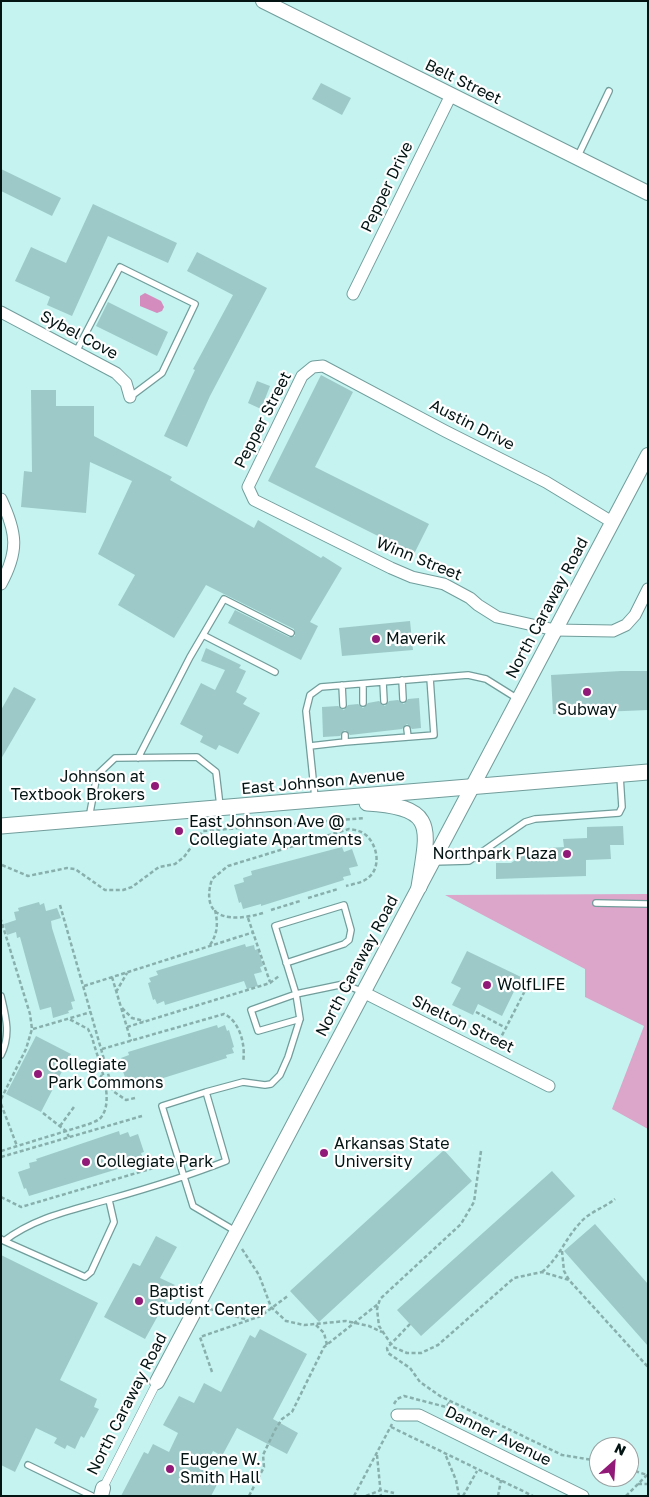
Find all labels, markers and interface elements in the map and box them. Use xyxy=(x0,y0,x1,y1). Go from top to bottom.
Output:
street label: Belt Street xyxy=(422,55,504,109)
street label: Pepper Drive xyxy=(357,139,417,235)
street label: Sybel Cove xyxy=(37,306,121,364)
street label: Pepper Street xyxy=(230,368,296,472)
street label: Austin Drive xyxy=(426,395,518,455)
street label: Winn Street xyxy=(373,533,465,585)
street label: North Caraway Road xyxy=(502,534,592,682)
place label: Maverik xyxy=(386,629,446,649)
marker: Maverik xyxy=(370,633,382,645)
marker: Subway xyxy=(581,686,593,698)
place label: Subway xyxy=(557,700,617,720)
street label: East Johnson Avenue xyxy=(240,765,406,799)
place label: Johnson at Textbook Brokers xyxy=(11,767,145,805)
marker: Johnson at Textbook Brokers xyxy=(149,780,161,792)
place label: East Johnson Ave @ Collegiate Apartments xyxy=(189,812,362,850)
marker: East Johnson Ave @ Collegiate Apartments xyxy=(173,825,185,837)
place label: Northpark Plaza xyxy=(432,844,557,864)
marker: Northpark Plaza xyxy=(561,848,573,860)
street label: North Caraway Road xyxy=(312,892,402,1040)
place label: WolfLIFE xyxy=(497,975,565,995)
marker: WolfLIFE xyxy=(481,979,493,991)
street label: Shelton Street xyxy=(409,991,517,1057)
place label: Collegiate Park Commons xyxy=(48,1055,163,1093)
marker: Collegiate Park Commons xyxy=(32,1068,44,1080)
place label: Arkansas State University xyxy=(334,1134,450,1172)
marker: Arkansas State University xyxy=(318,1147,330,1159)
place label: Collegiate Park xyxy=(96,1152,213,1172)
marker: Collegiate Park xyxy=(80,1156,92,1168)
place label: Baptist Student Center xyxy=(149,1282,266,1320)
marker: Baptist Student Center xyxy=(133,1295,145,1307)
street label: North Caraway Road xyxy=(83,1330,171,1478)
street label: Danner Avenue xyxy=(442,1402,554,1470)
north arrow xyxy=(589,1437,639,1487)
text: N xyxy=(612,1439,629,1459)
place label: Eugene W. Smith Hall xyxy=(180,1450,261,1488)
marker: Eugene W. Smith Hall xyxy=(164,1463,176,1475)

